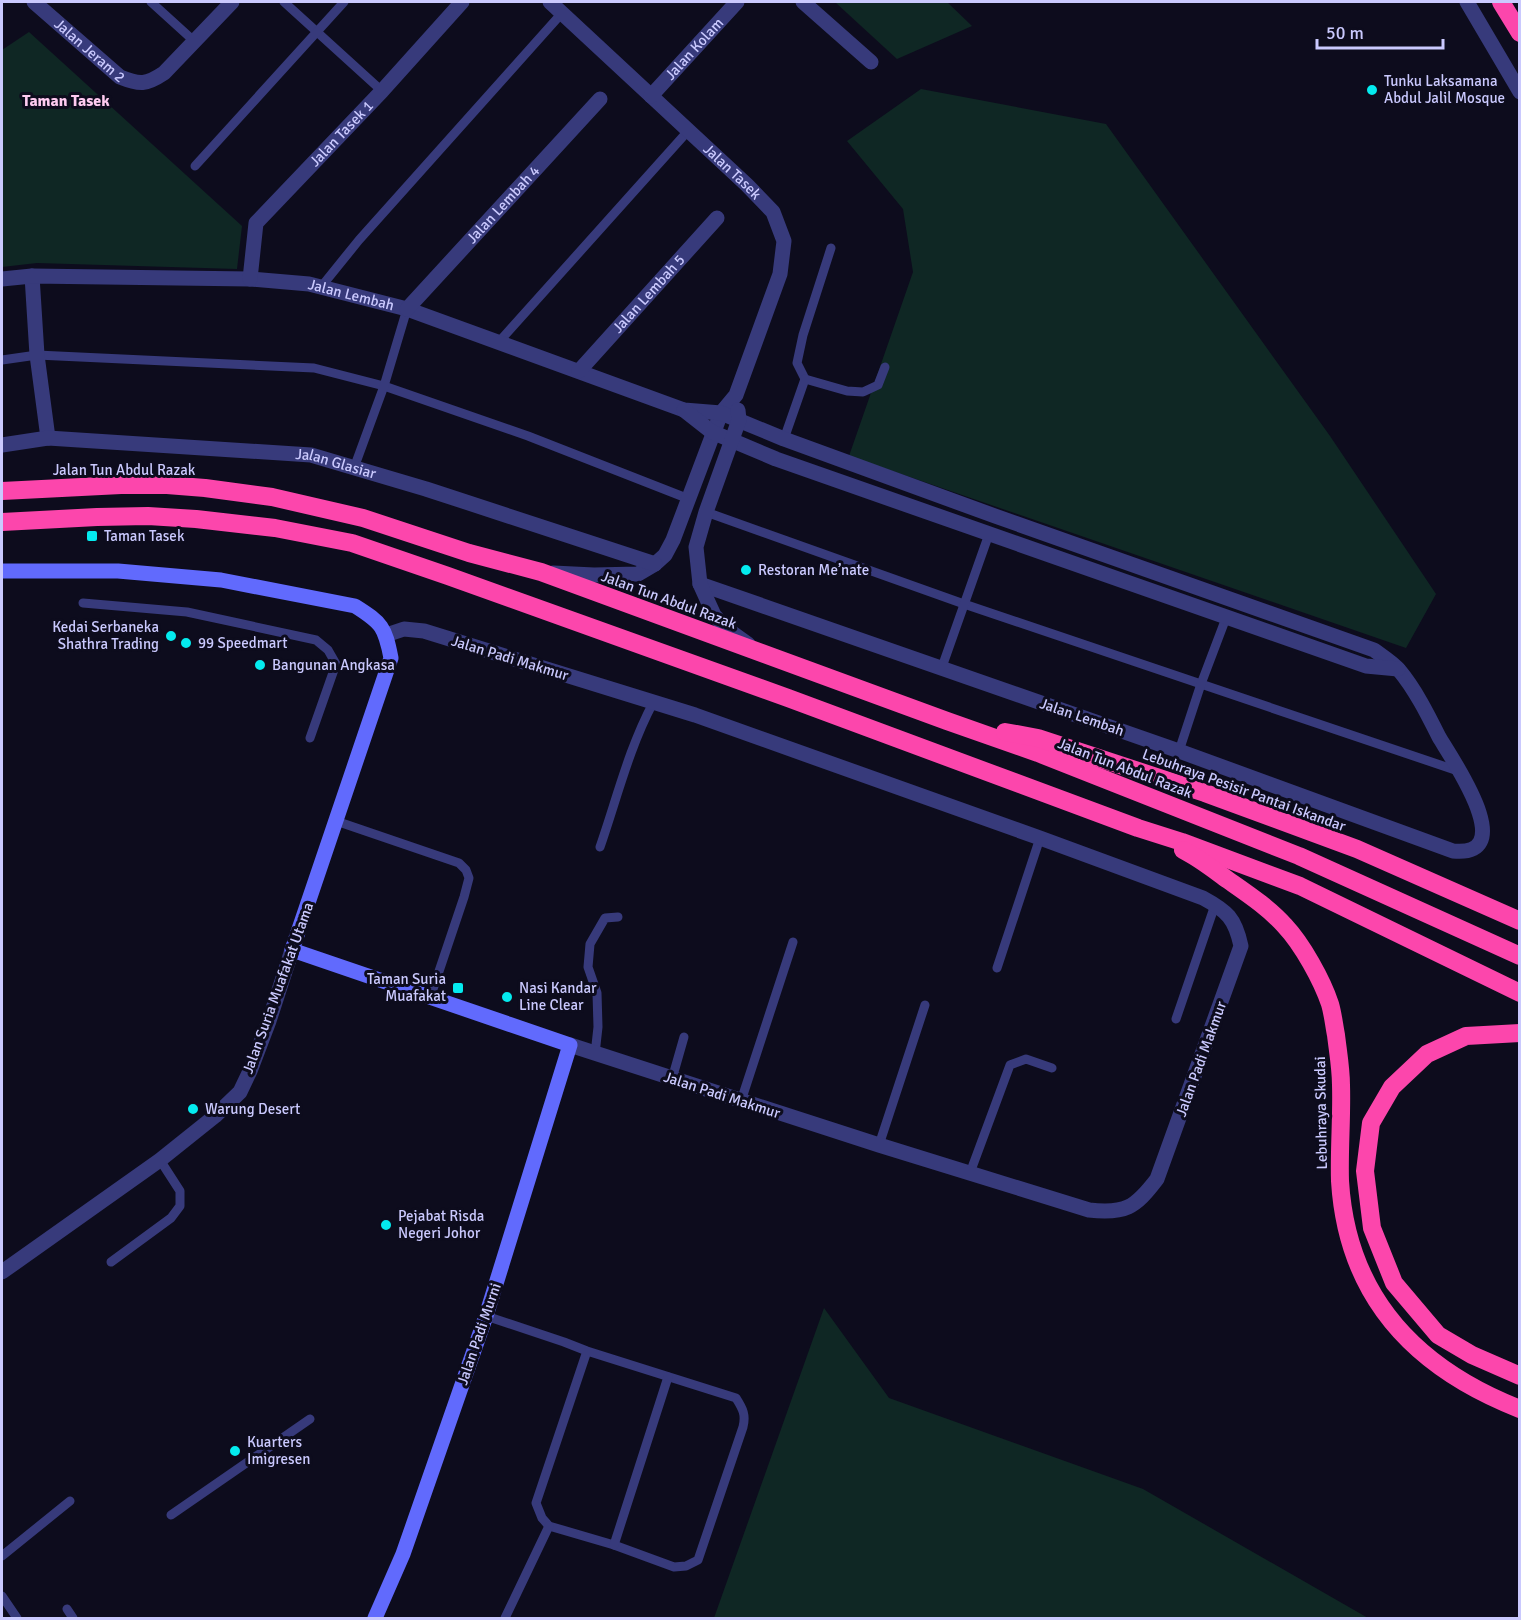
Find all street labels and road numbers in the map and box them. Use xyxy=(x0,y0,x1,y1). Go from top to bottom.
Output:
street label: Jalan Kolam xyxy=(661,14,727,84)
street label: Jalan Jeram 2 xyxy=(51,15,129,86)
street label: Jalan Tasek 1 xyxy=(306,97,377,170)
street label: Jalan Tasek xyxy=(700,140,765,204)
street label: Jalan Lembah 4 xyxy=(463,162,543,247)
street label: Jalan Lembah 5 xyxy=(609,251,689,337)
street label: Jalan Lembah xyxy=(306,275,396,314)
street label: Jalan Glasiar xyxy=(295,445,379,483)
street label: Jalan Tun Abdul Razak xyxy=(53,461,196,479)
street label: Jalan Tun Abdul Razak xyxy=(599,567,739,633)
street label: Jalan Padi Makmur xyxy=(449,632,571,684)
street label: Jalan Lembah xyxy=(1037,694,1127,740)
street label: Jalan Tun Abdul Razak xyxy=(1055,734,1195,802)
street label: Lebuhraya Pesisir Pantai Iskandar xyxy=(1140,745,1349,835)
street label: Jalan Suria Muafakat Utama xyxy=(239,900,317,1076)
street label: Jalan Padi Makmur xyxy=(1172,998,1230,1119)
street label: Lebuhraya Skudai xyxy=(1311,1056,1331,1170)
street label: Jalan Padi Makmur xyxy=(662,1068,783,1122)
street label: Jalan Padi Murni xyxy=(453,1281,505,1387)

